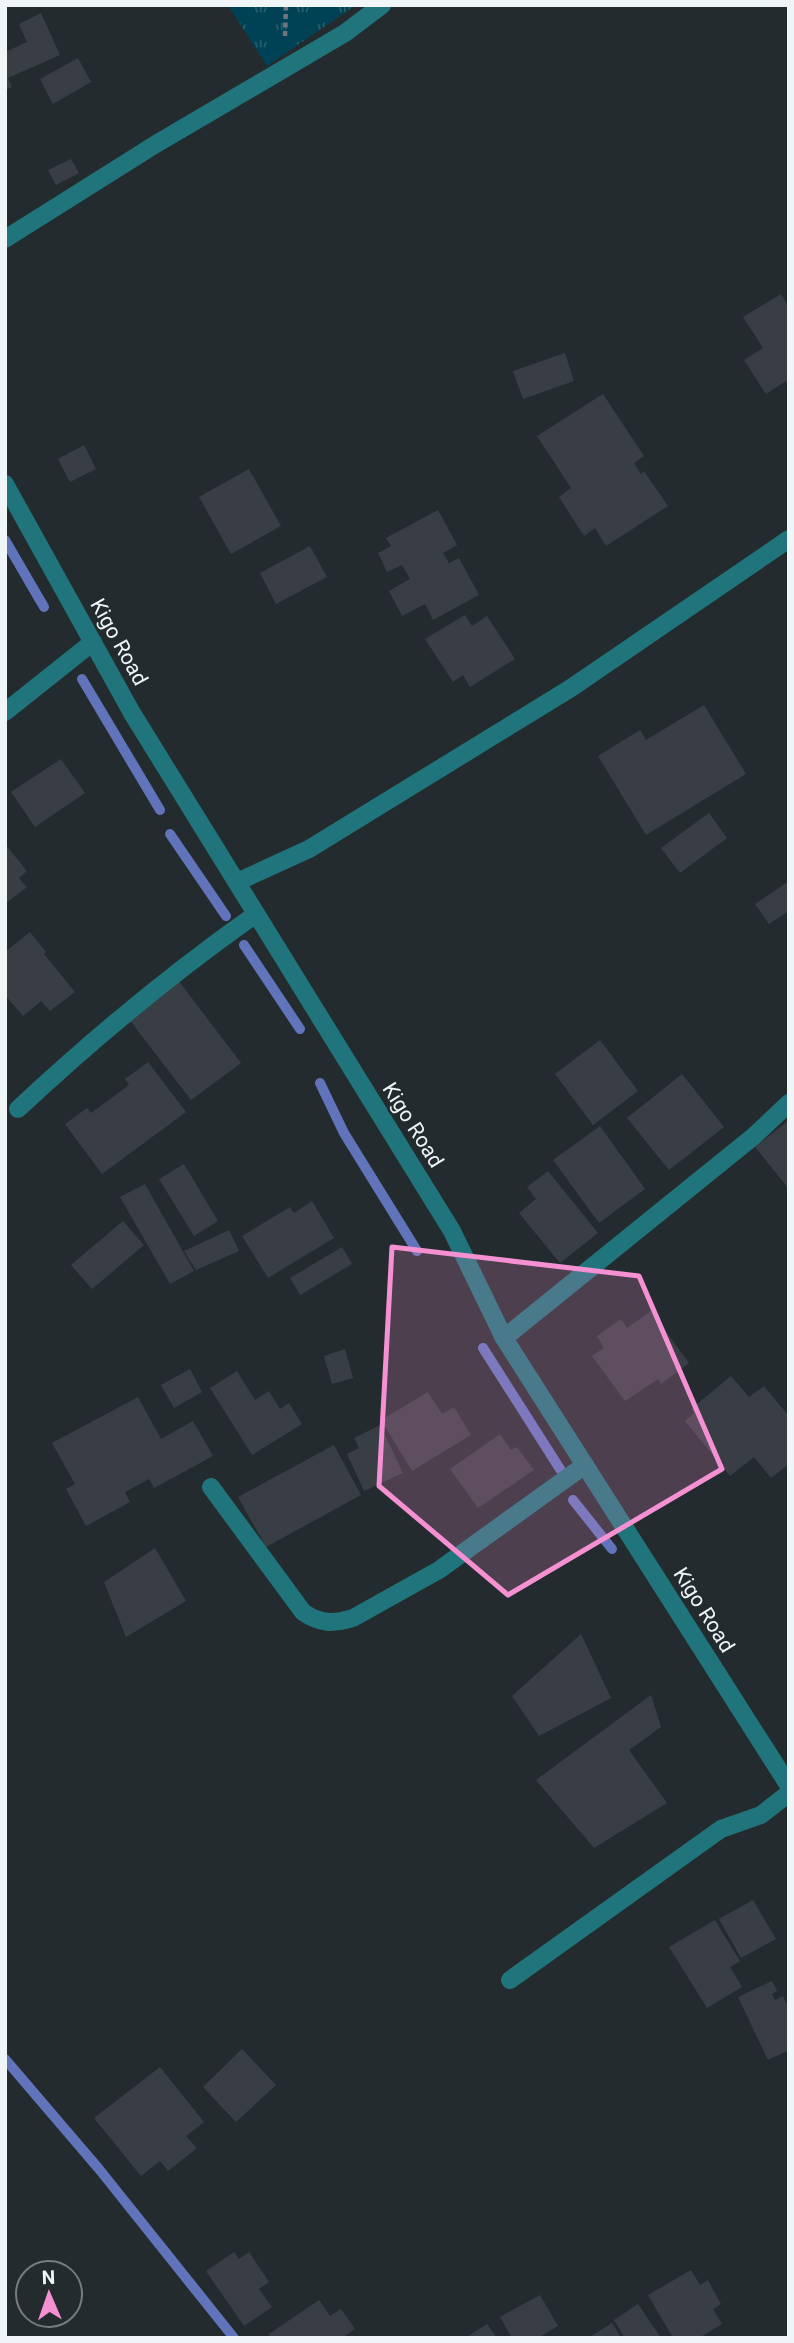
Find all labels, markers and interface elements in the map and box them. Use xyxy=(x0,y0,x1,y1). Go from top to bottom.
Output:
street label: Kigo Road xyxy=(85,594,153,690)
street label: Kigo Road xyxy=(378,1078,448,1172)
street label: Kigo Road xyxy=(669,1563,739,1657)
north arrow xyxy=(14,2259,84,2329)
text: N xyxy=(41,2266,56,2289)

